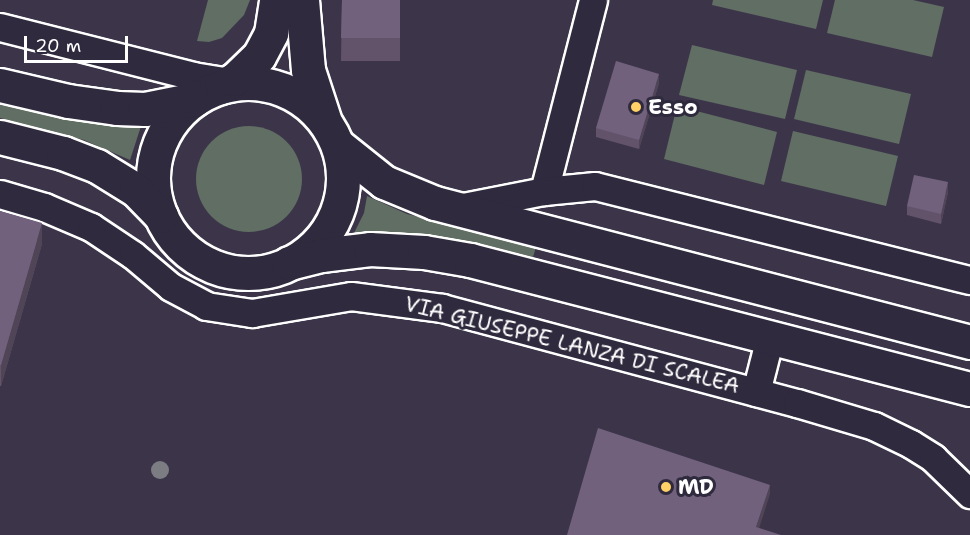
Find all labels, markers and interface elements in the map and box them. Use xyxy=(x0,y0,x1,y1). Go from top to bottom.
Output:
scale bar xyxy=(27,24,130,62)
text: 20 m xyxy=(35,34,81,58)
place label: Esso xyxy=(648,94,698,120)
marker: Esso xyxy=(629,100,643,114)
street label: VIA GIUSEPPE LANZA DI SCALEA xyxy=(402,291,742,399)
place label: MD xyxy=(678,474,714,500)
marker: MD xyxy=(659,480,673,494)

